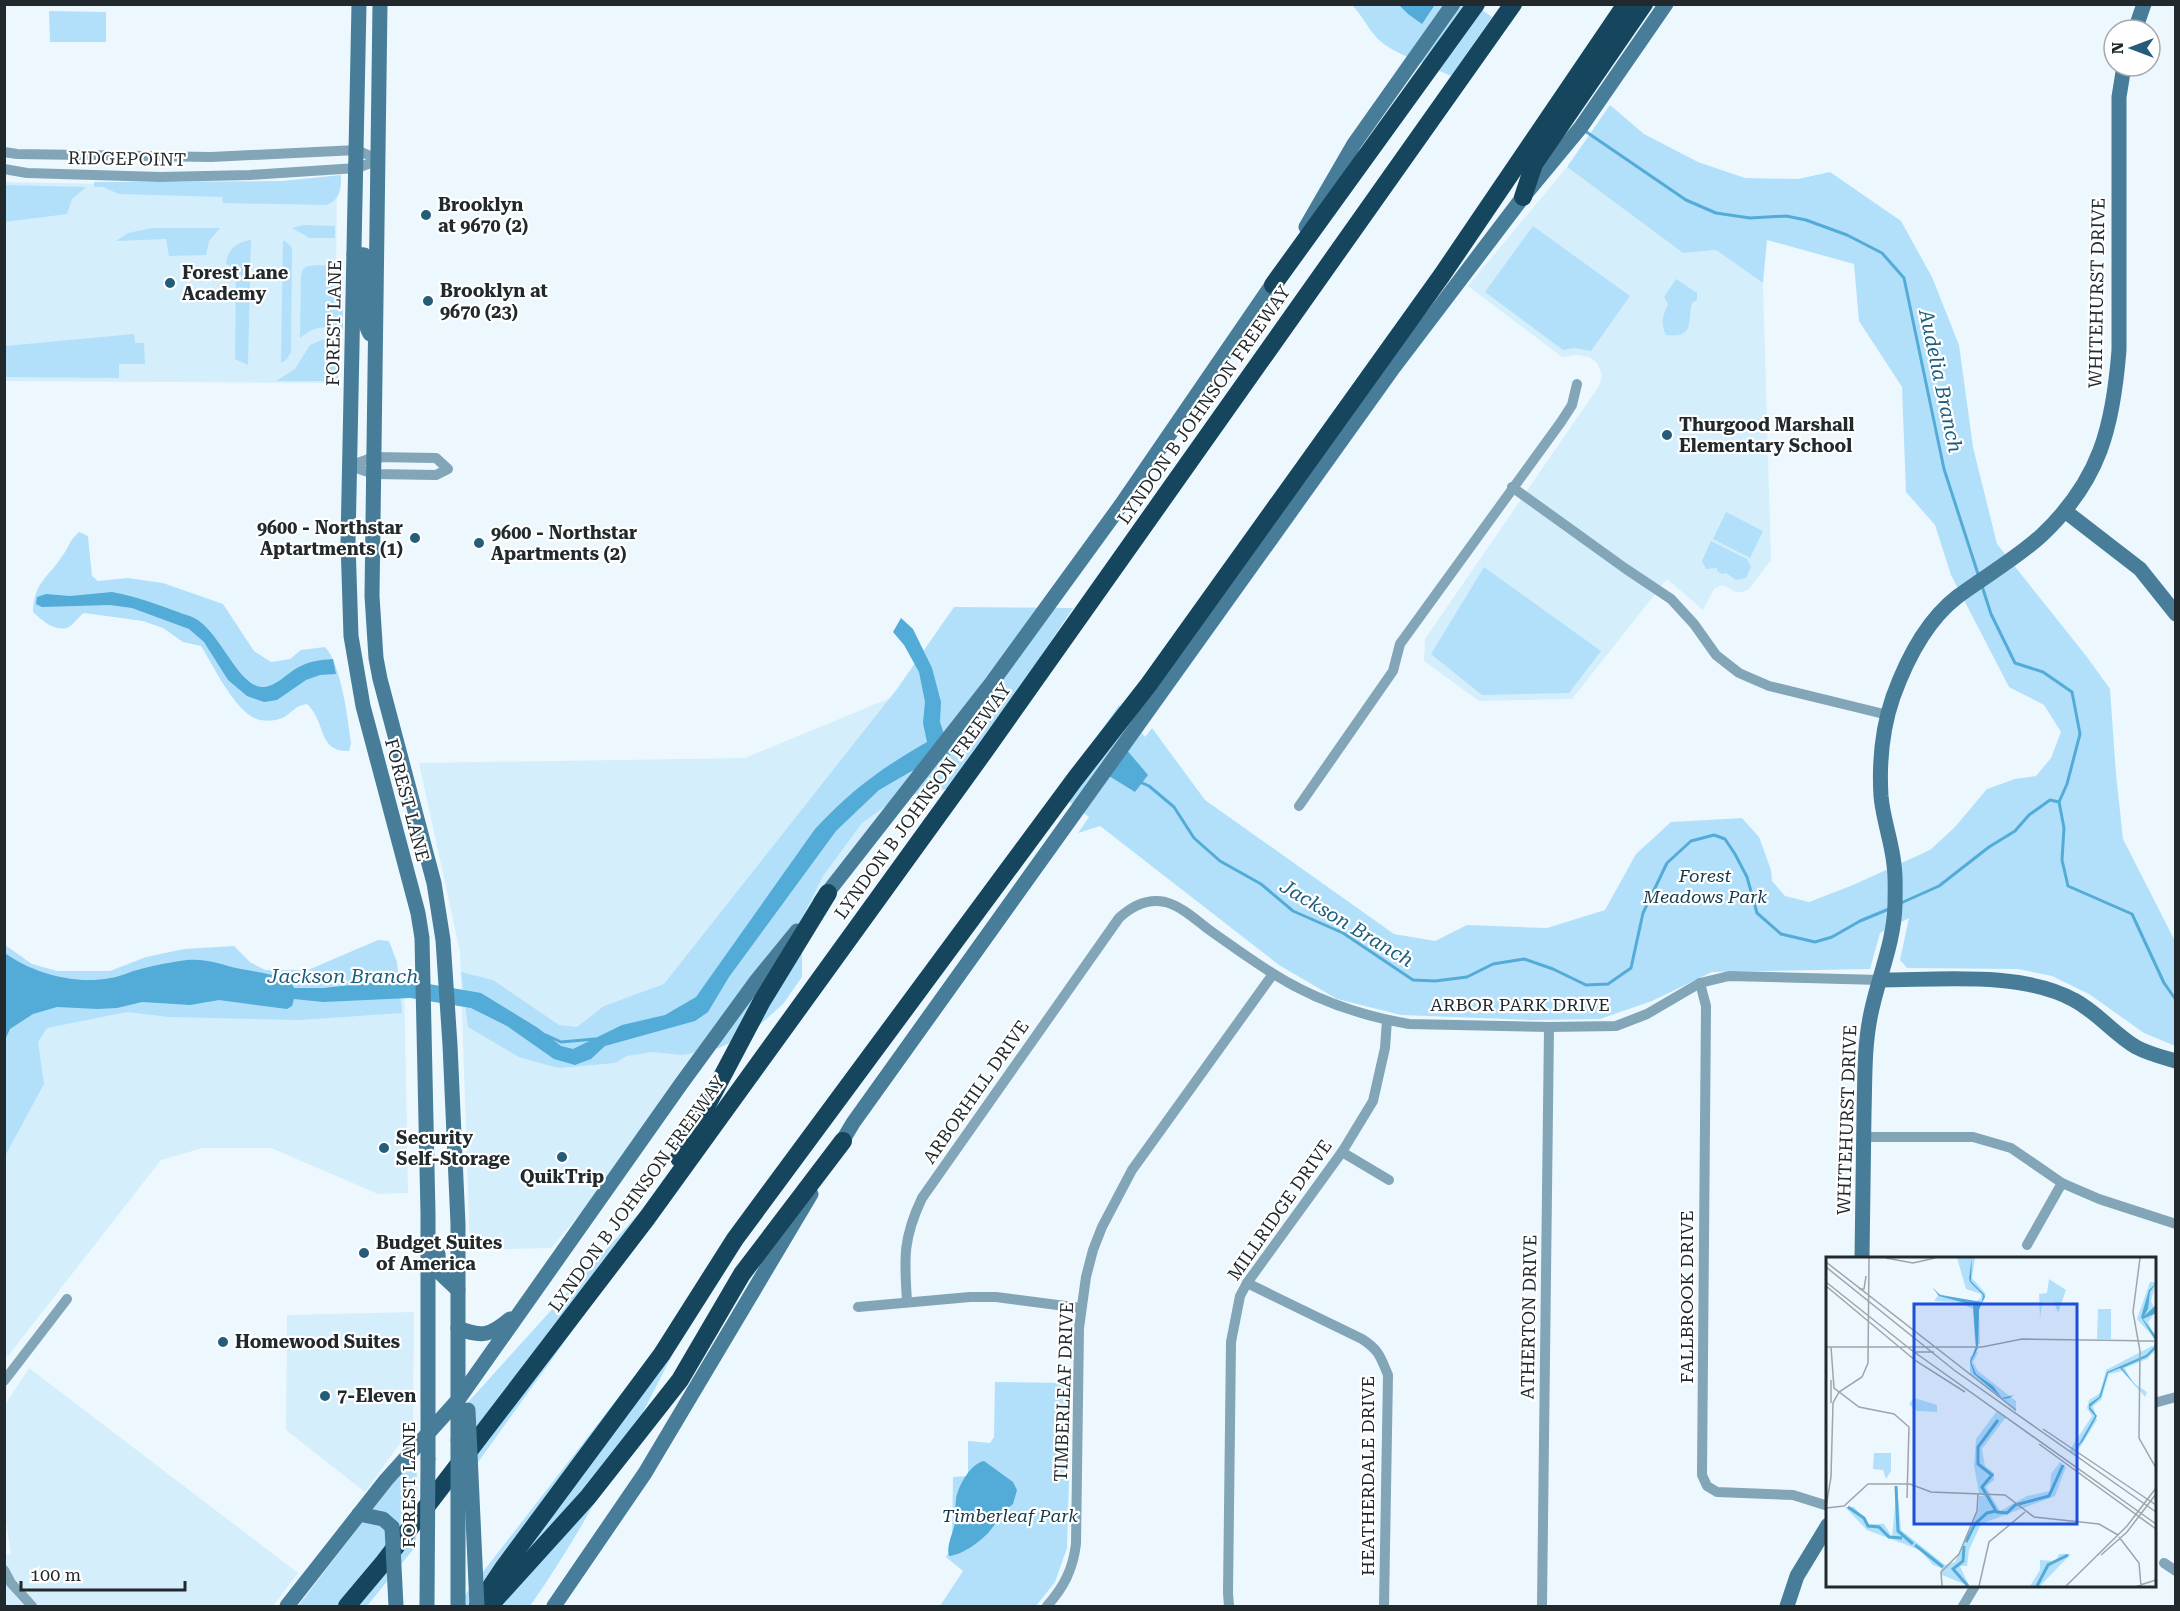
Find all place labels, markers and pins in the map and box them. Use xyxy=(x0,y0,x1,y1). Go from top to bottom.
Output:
place label: Brooklyn at 9670 (2) xyxy=(438,194,528,236)
marker: Brooklyn at 9670 (2) xyxy=(419,208,433,222)
place label: Forest Lane Academy xyxy=(182,262,289,304)
marker: Forest Lane Academy xyxy=(163,276,177,290)
place label: Brooklyn at 9670 (23) xyxy=(440,280,548,322)
marker: Brooklyn at 9670 (23) xyxy=(421,294,435,308)
place label: Thurgood Marshall Elementary School xyxy=(1679,414,1854,456)
marker: Thurgood Marshall Elementary School xyxy=(1660,428,1674,442)
place label: 9600 - Northstar Aptartments (1) xyxy=(257,517,403,559)
place label: 9600 - Northstar Apartments (2) xyxy=(491,522,637,564)
marker: 9600 - Northstar Aptartments (1) xyxy=(408,531,422,545)
marker: 9600 - Northstar Apartments (2) xyxy=(472,536,486,550)
place label: Security Self-Storage xyxy=(396,1127,510,1169)
marker: Security Self-Storage xyxy=(377,1141,391,1155)
marker: QuikTrip xyxy=(555,1150,569,1164)
place label: QuikTrip xyxy=(520,1166,604,1187)
place label: Budget Suites of America xyxy=(376,1232,502,1274)
marker: Budget Suites of America xyxy=(357,1246,371,1260)
place label: Homewood Suites xyxy=(235,1331,400,1352)
marker: Homewood Suites xyxy=(216,1335,230,1349)
place label: 7-Eleven xyxy=(337,1385,416,1406)
marker: 7-Eleven xyxy=(318,1389,332,1403)

